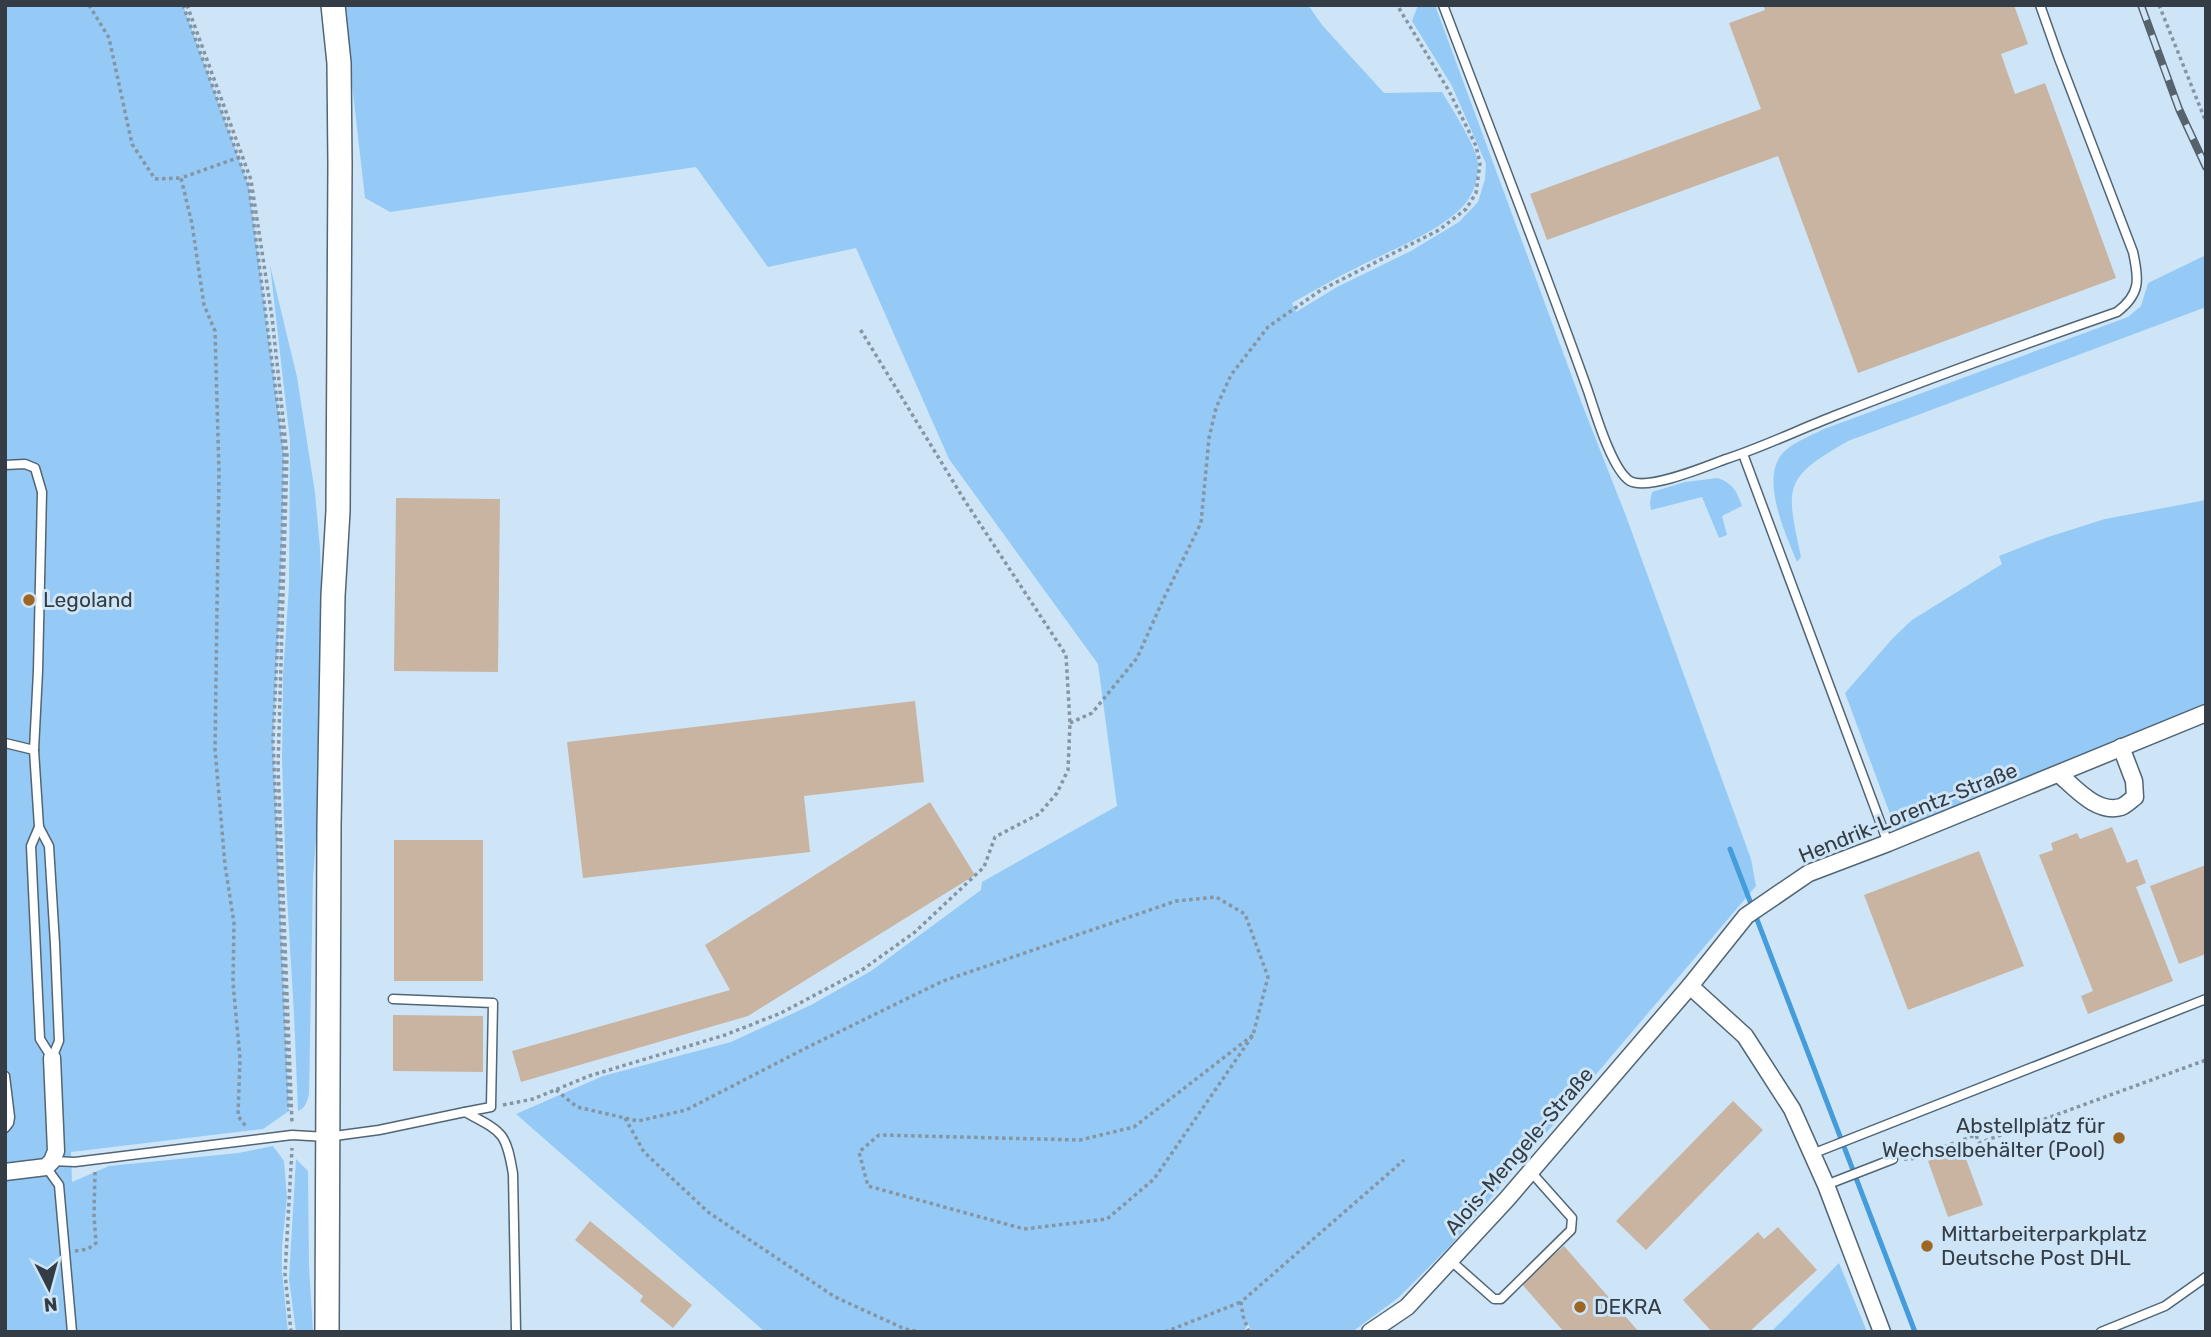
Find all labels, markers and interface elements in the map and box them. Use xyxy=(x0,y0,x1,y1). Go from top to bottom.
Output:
place label: Legoland xyxy=(43,587,133,612)
marker: Legoland xyxy=(21,592,37,608)
street label: Hendrik-Lorentz-Straße xyxy=(1795,757,2021,868)
street label: Alois-Mengele-Straße xyxy=(1439,1062,1598,1240)
place label: Abstellplatz für Wechselbehälter (Pool) xyxy=(1882,1113,2105,1162)
marker: Abstellplatz für Wechselbehälter (Pool) xyxy=(2111,1130,2127,1146)
place label: Mittarbeiterparkplatz Deutsche Post DHL xyxy=(1941,1221,2147,1270)
marker: Mittarbeiterparkplatz Deutsche Post DHL xyxy=(1919,1238,1935,1254)
north arrow xyxy=(14,1253,84,1323)
text: N xyxy=(43,1292,59,1317)
place label: DEKRA xyxy=(1594,1294,1662,1319)
marker: DEKRA xyxy=(1572,1299,1588,1315)

